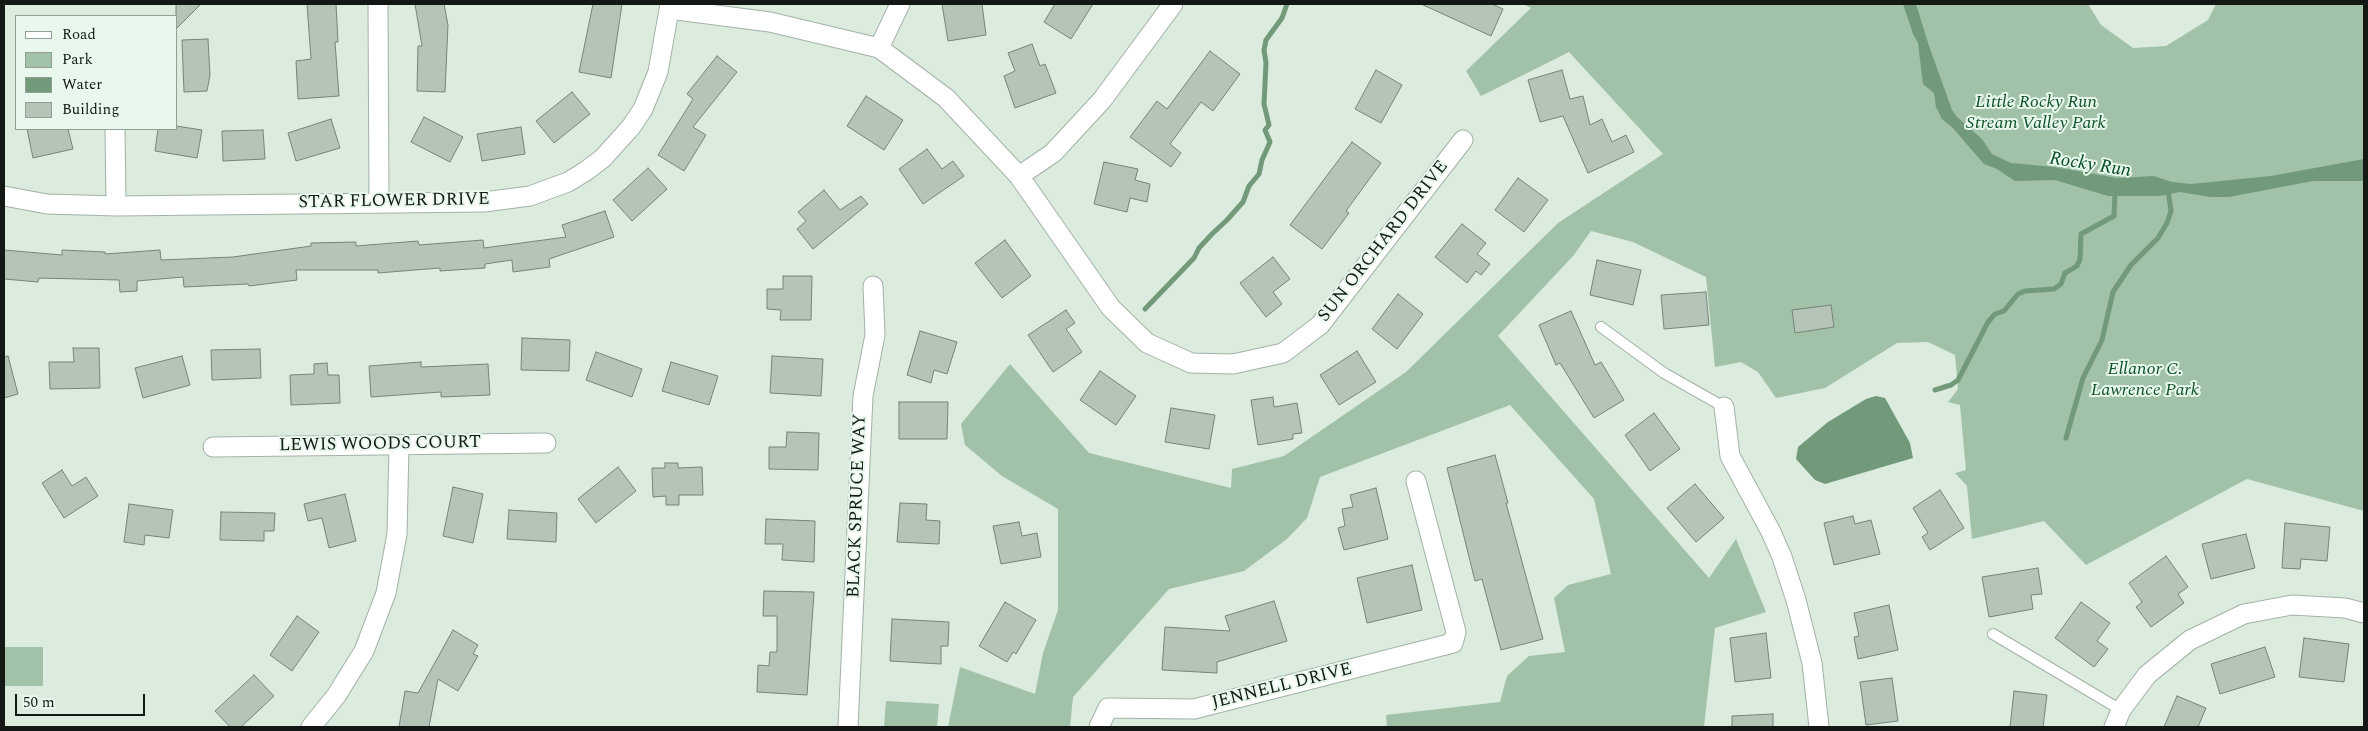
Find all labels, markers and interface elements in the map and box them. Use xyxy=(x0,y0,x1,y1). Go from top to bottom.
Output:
legend xyxy=(15,15,178,130)
text: Road xyxy=(62,23,96,46)
text: Park xyxy=(62,48,93,71)
text: Water xyxy=(62,73,102,96)
park label: Little Rocky Run Stream Valley Park xyxy=(1966,92,2106,134)
text: Building xyxy=(62,98,119,121)
water label: Rocky Run xyxy=(2048,148,2132,184)
street label: SUN ORCHARD DRIVE xyxy=(1314,157,1454,327)
street label: STAR FLOWER DRIVE xyxy=(298,190,490,214)
park label: Ellanor C. Lawrence Park xyxy=(2091,359,2199,402)
street label: BLACK SPRUCE WAY xyxy=(844,413,872,599)
street label: LEWIS WOODS COURT xyxy=(279,432,481,458)
street label: JENNELL DRIVE xyxy=(1210,659,1354,715)
scale bar xyxy=(18,684,148,716)
text: 50 m xyxy=(23,691,55,714)

